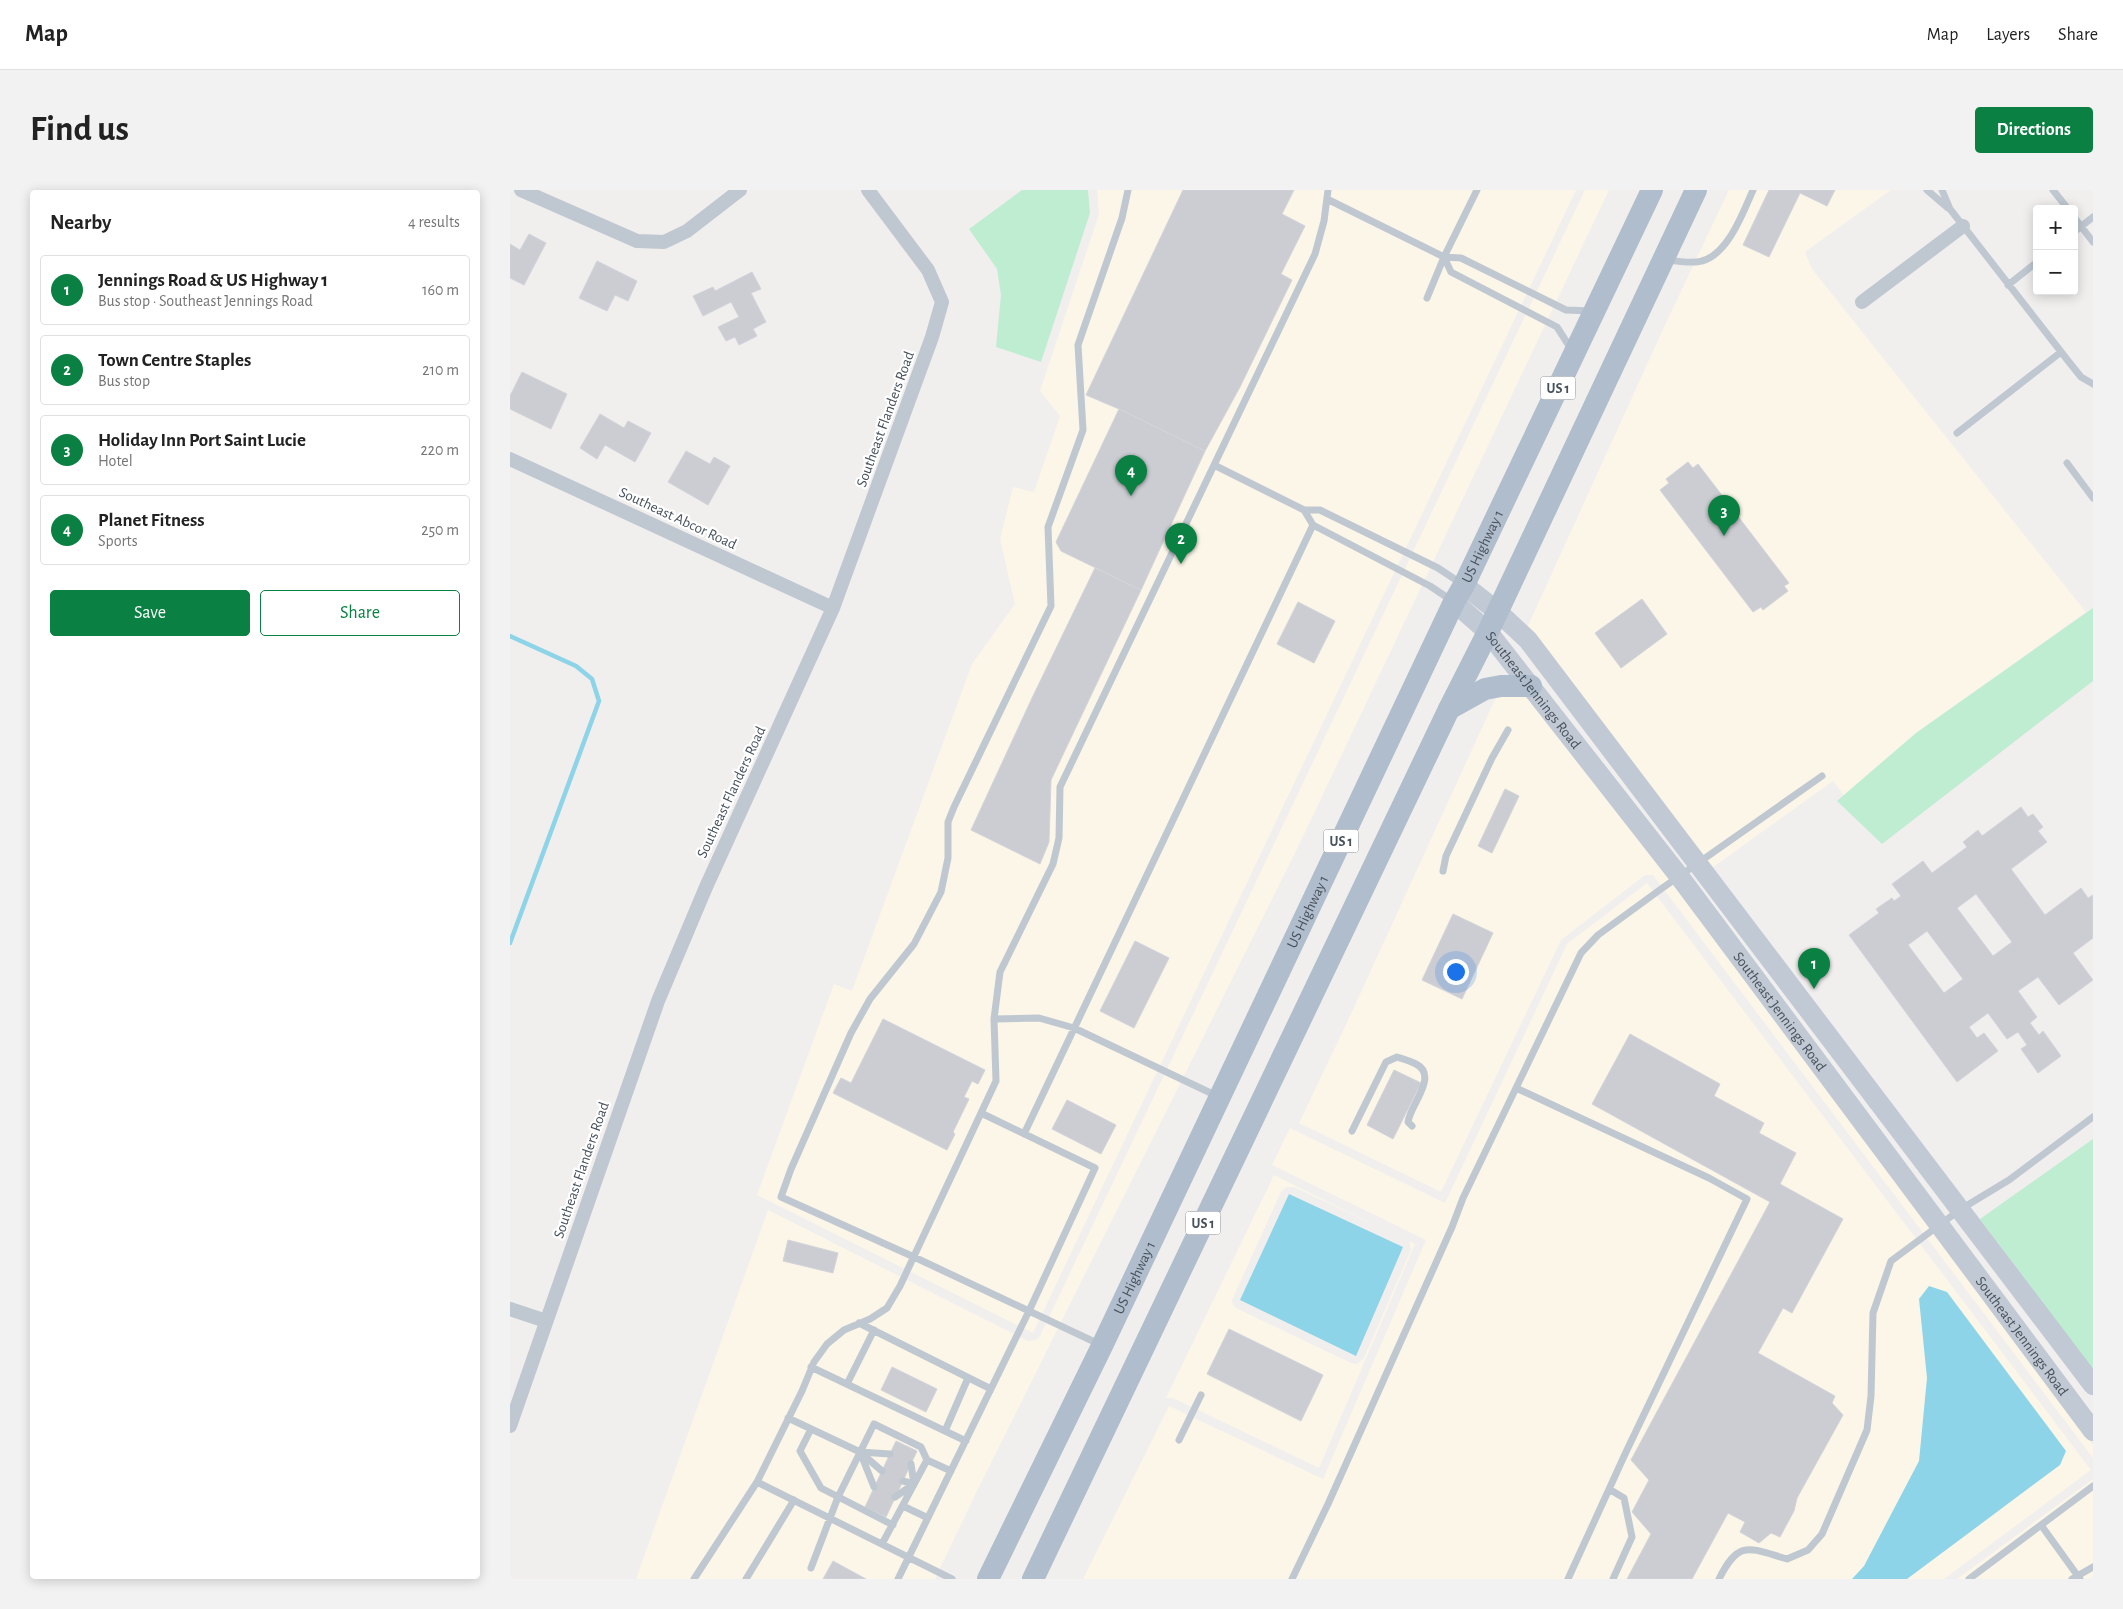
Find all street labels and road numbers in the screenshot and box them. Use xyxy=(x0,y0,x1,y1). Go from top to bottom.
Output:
street label: Southeast Flanders Road xyxy=(854,349,917,489)
road number: US 1 xyxy=(1540,377,1576,400)
street label: Southeast Abcor Road xyxy=(617,485,739,552)
street label: US Highway 1 xyxy=(1459,508,1506,585)
street label: Southeast Jennings Road xyxy=(1483,629,1584,752)
street label: Southeast Flanders Road xyxy=(694,724,769,860)
road number: US 1 xyxy=(1324,830,1358,852)
street label: US Highway 1 xyxy=(1284,873,1332,950)
street label: Southeast Jennings Road xyxy=(1730,949,1829,1074)
street label: Southeast Flanders Road xyxy=(551,1100,612,1240)
road number: US 1 xyxy=(1186,1211,1220,1234)
street label: US Highway 1 xyxy=(1111,1239,1158,1317)
street label: Southeast Jennings Road xyxy=(1973,1274,2071,1399)

